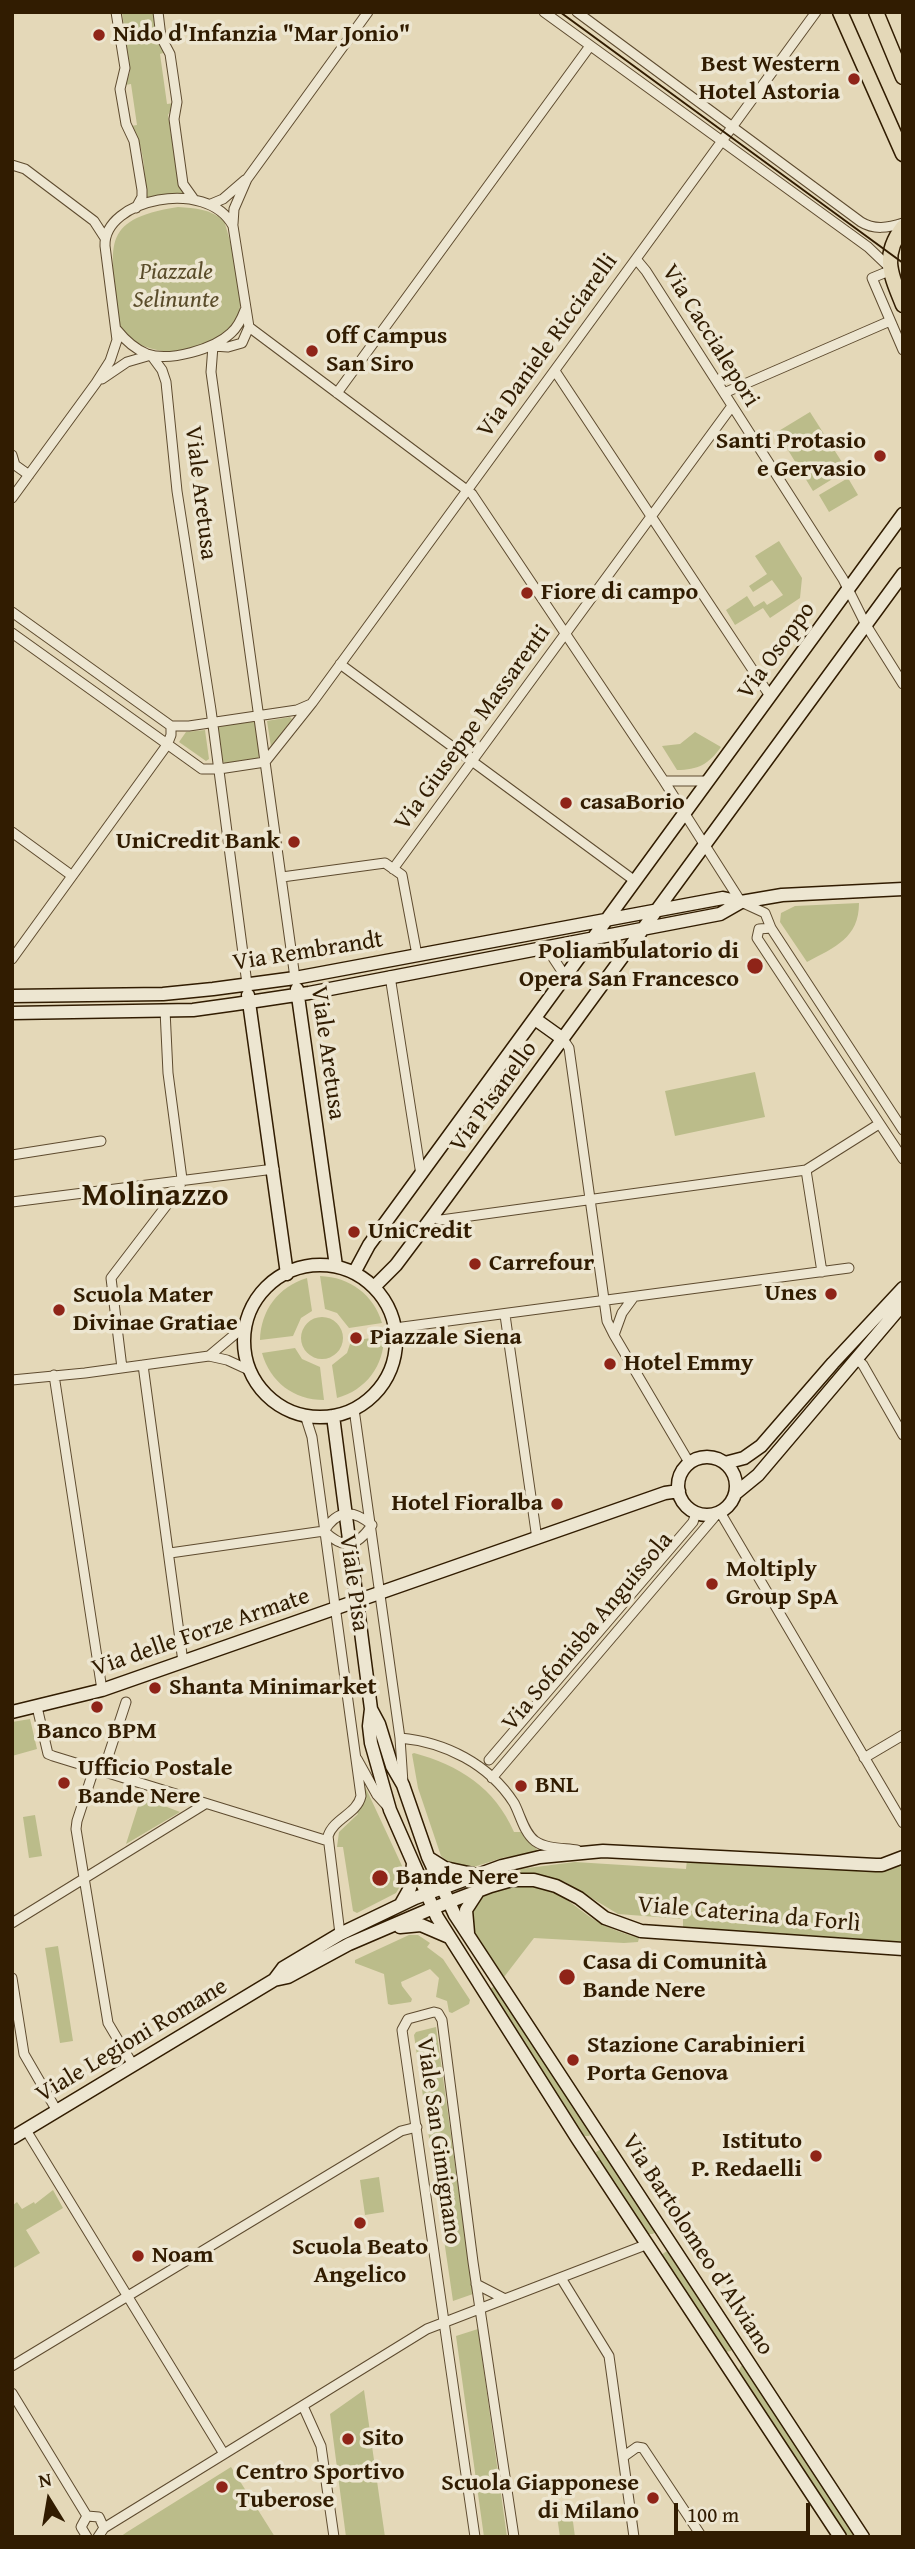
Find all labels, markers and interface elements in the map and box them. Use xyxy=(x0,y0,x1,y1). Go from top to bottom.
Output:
place label: Nido d'Infanzia "Mar Jonio" xyxy=(113,21,410,49)
marker: Nido d'Infanzia "Mar Jonio" xyxy=(91,27,107,43)
place label: Best Western Hotel Astoria xyxy=(699,51,840,107)
marker: Best Western Hotel Astoria xyxy=(846,71,862,87)
street label: Via Daniele Ricciarelli xyxy=(471,248,625,444)
park label: Piazzale Selinunte xyxy=(133,259,219,315)
street label: Via Caccialepori xyxy=(655,259,765,413)
place label: Off Campus San Siro xyxy=(326,323,447,379)
marker: Off Campus San Siro xyxy=(304,343,320,359)
street label: Viale Aretusa xyxy=(177,424,223,562)
place label: Santi Protasio e Gervasio xyxy=(716,428,866,484)
marker: Santi Protasio e Gervasio xyxy=(872,448,888,464)
place label: Fiore di campo xyxy=(541,579,698,607)
marker: Fiore di campo xyxy=(519,585,535,601)
street label: Via Osoppo xyxy=(732,597,822,705)
street label: Via Giuseppe Massarenti xyxy=(389,620,557,836)
place label: casaBorio xyxy=(580,789,685,817)
marker: casaBorio xyxy=(558,795,574,811)
place label: UniCredit Bank xyxy=(116,828,280,856)
marker: UniCredit Bank xyxy=(286,834,302,850)
street label: Via Rembrandt xyxy=(231,926,385,978)
place label: Poliambulatorio di Opera San Francesco xyxy=(519,938,739,994)
marker: Poliambulatorio di Opera San Francesco xyxy=(745,956,765,976)
street label: Viale Aretusa xyxy=(303,984,351,1122)
street label: Via Pisanello xyxy=(444,1036,544,1158)
district label: Molinazzo xyxy=(81,1178,229,1216)
place label: UniCredit xyxy=(368,1218,472,1246)
marker: UniCredit xyxy=(346,1224,362,1240)
place label: Carrefour xyxy=(489,1250,594,1278)
marker: Carrefour xyxy=(467,1256,483,1272)
place label: Unes xyxy=(765,1280,817,1308)
place label: Scuola Mater Divinae Gratiae xyxy=(73,1282,238,1338)
marker: Unes xyxy=(823,1286,839,1302)
marker: Scuola Mater Divinae Gratiae xyxy=(51,1302,67,1318)
place label: Piazzale Siena xyxy=(370,1324,522,1352)
marker: Piazzale Siena xyxy=(348,1330,364,1346)
place label: Hotel Emmy xyxy=(624,1350,753,1378)
marker: Hotel Emmy xyxy=(602,1356,618,1372)
place label: Hotel Fioralba xyxy=(391,1490,543,1518)
marker: Hotel Fioralba xyxy=(549,1496,565,1512)
street label: Via Sofonisba Anguissola xyxy=(496,1527,680,1737)
street label: Viale Pisa xyxy=(332,1533,374,1633)
place label: Moltiply Group SpA xyxy=(726,1556,838,1612)
marker: Moltiply Group SpA xyxy=(704,1576,720,1592)
street label: Via delle Forze Armate xyxy=(88,1582,314,1684)
place label: Shanta Minimarket xyxy=(169,1674,377,1702)
marker: Shanta Minimarket xyxy=(147,1680,163,1696)
marker: Banco BPM xyxy=(89,1699,105,1715)
place label: Banco BPM xyxy=(37,1718,157,1746)
place label: Ufficio Postale Bande Nere xyxy=(78,1755,233,1811)
place label: BNL xyxy=(535,1772,578,1800)
marker: Ufficio Postale Bande Nere xyxy=(56,1775,72,1791)
marker: BNL xyxy=(513,1778,529,1794)
place label: Bande Nere xyxy=(396,1864,518,1892)
marker: Bande Nere xyxy=(370,1868,390,1888)
street label: Viale Caterina da Forlì xyxy=(636,1891,862,1939)
place label: Casa di Comunità Bande Nere xyxy=(583,1949,767,2005)
marker: Casa di Comunità Bande Nere xyxy=(557,1967,577,1987)
street label: Viale Legioni Romane xyxy=(31,1972,233,2110)
place label: Stazione Carabinieri Porta Genova xyxy=(587,2032,805,2088)
street label: Viale San Gimignano xyxy=(409,2036,467,2246)
marker: Stazione Carabinieri Porta Genova xyxy=(565,2052,581,2068)
place label: Istituto P. Redaelli xyxy=(691,2128,802,2184)
street label: Via Bartolomeo d'Alviano xyxy=(615,2129,779,2361)
marker: Istituto P. Redaelli xyxy=(808,2148,824,2164)
marker: Scuola Beato Angelico xyxy=(352,2215,368,2231)
place label: Scuola Beato Angelico xyxy=(292,2234,428,2290)
place label: Noam xyxy=(152,2242,214,2270)
marker: Noam xyxy=(130,2248,146,2264)
place label: Sito xyxy=(362,2425,404,2453)
marker: Sito xyxy=(340,2431,356,2447)
place label: Centro Sportivo Tuberose xyxy=(236,2459,405,2515)
text: N xyxy=(36,2464,54,2494)
north arrow xyxy=(14,2465,84,2535)
place label: Scuola Giapponese di Milano xyxy=(441,2470,639,2526)
marker: Centro Sportivo Tuberose xyxy=(214,2479,230,2495)
marker: Scuola Giapponese di Milano xyxy=(645,2490,661,2506)
scale bar xyxy=(677,2490,814,2534)
text: 100 m xyxy=(687,2499,739,2530)

